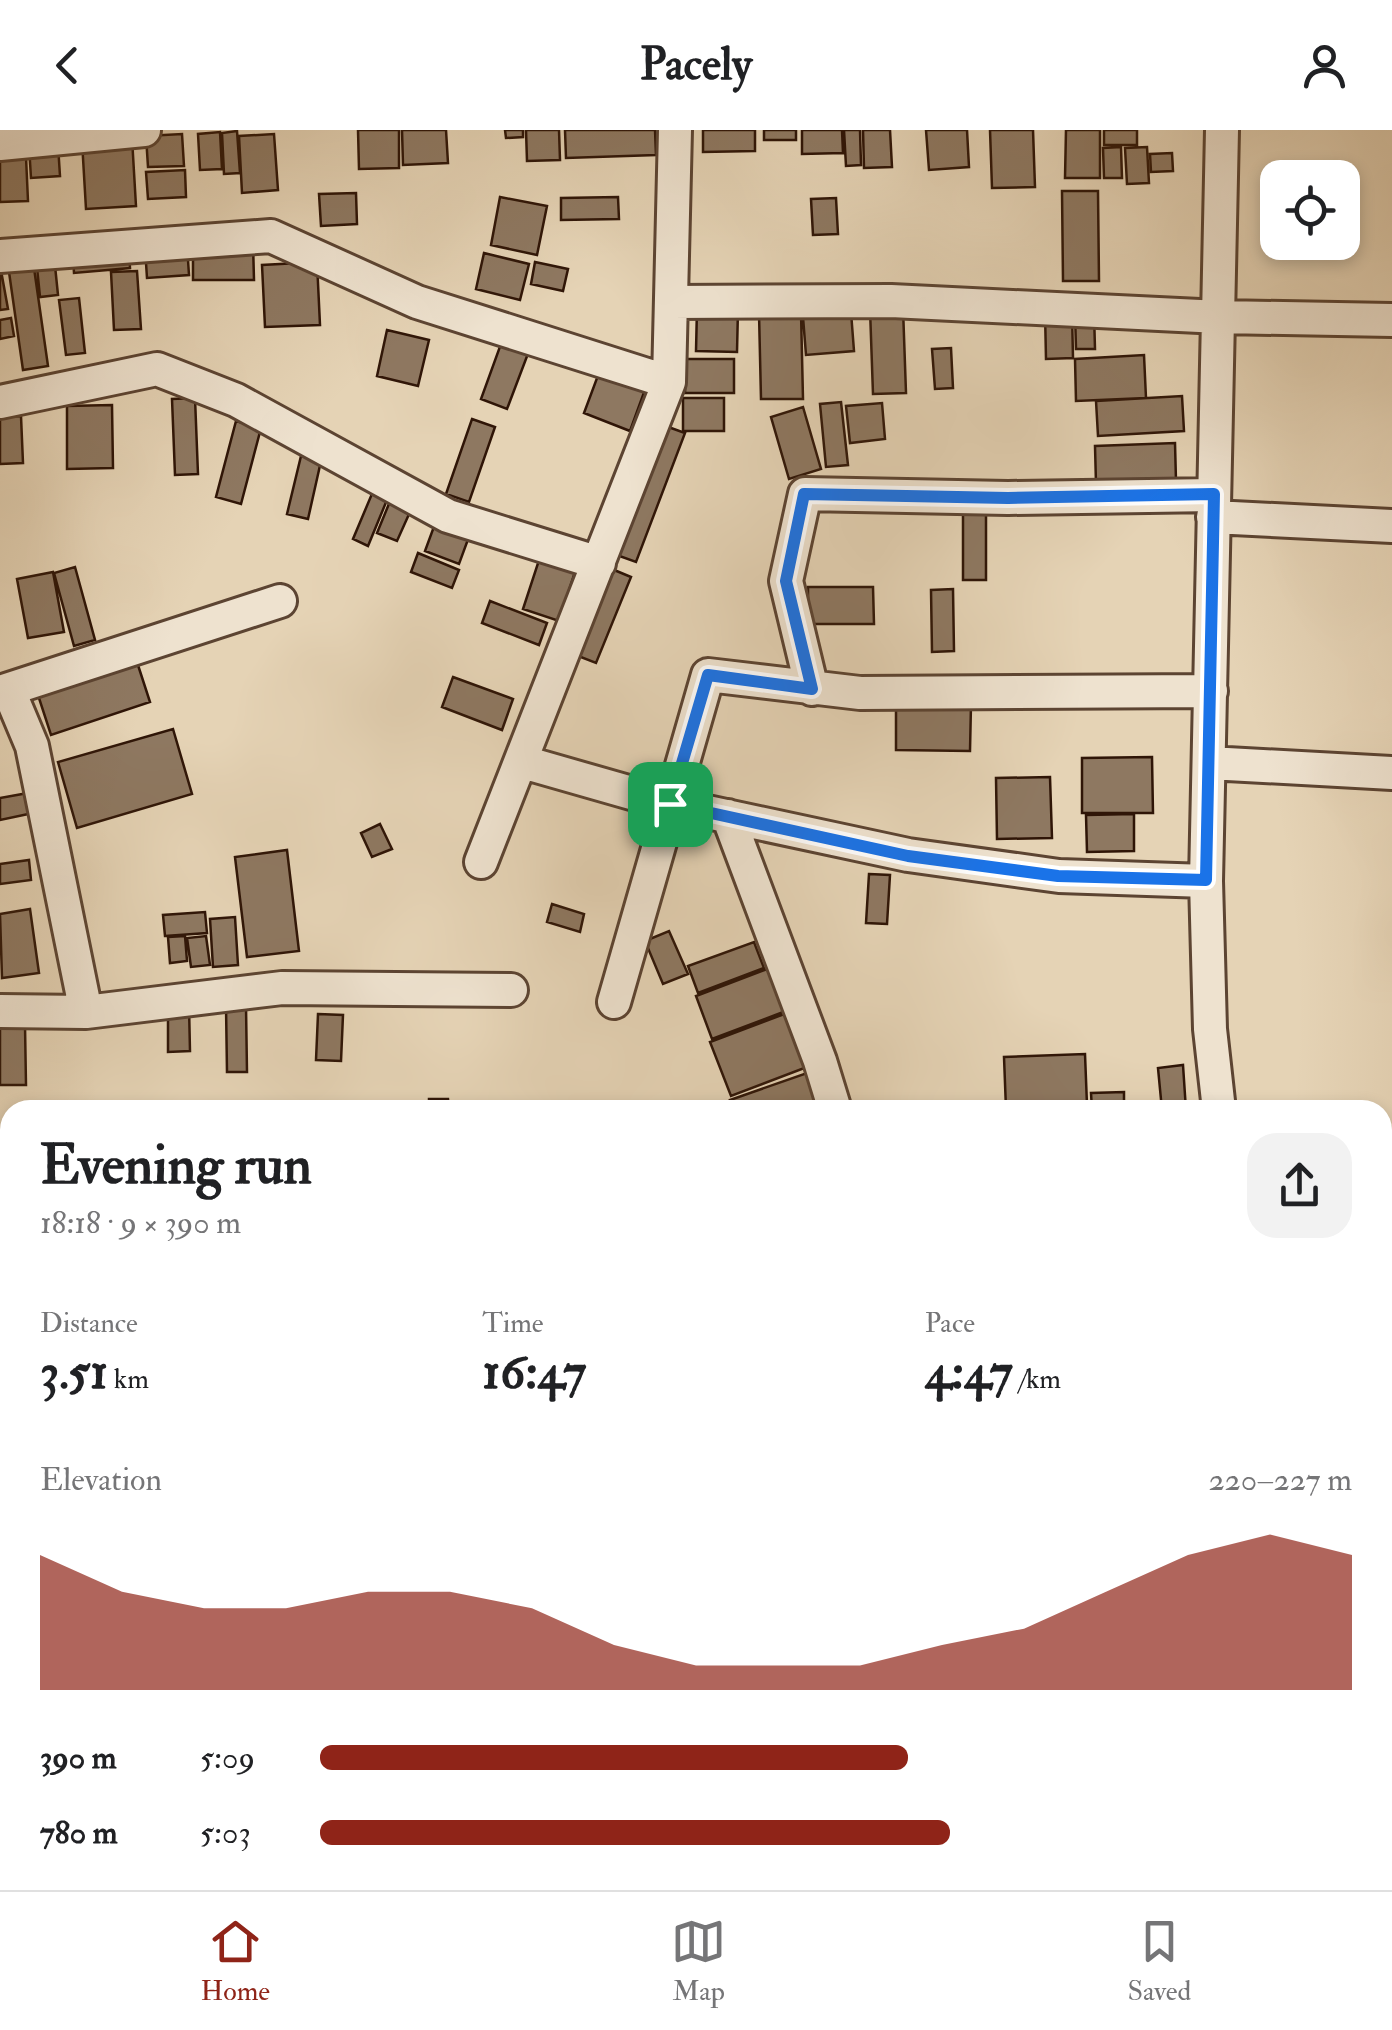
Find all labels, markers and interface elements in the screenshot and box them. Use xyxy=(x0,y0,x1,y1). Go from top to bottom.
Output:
text: Pacely xyxy=(640,37,752,93)
icon: back xyxy=(40,38,95,93)
icon: person xyxy=(1297,38,1352,93)
map controls xyxy=(1260,160,1360,260)
button: locate xyxy=(1260,160,1360,260)
pin xyxy=(628,762,713,847)
icon: arrive xyxy=(643,777,698,832)
text: Evening run xyxy=(40,1131,312,1200)
button: share xyxy=(1247,1133,1352,1238)
text: 18:18 · 9 × 390 m xyxy=(40,1203,241,1243)
text: Distance xyxy=(40,1306,138,1341)
text: Time xyxy=(482,1306,544,1341)
text: Pace xyxy=(925,1306,975,1341)
text: 3.51 xyxy=(40,1341,108,1404)
text: 16:47 xyxy=(482,1341,586,1404)
text: 4:47 xyxy=(925,1341,1013,1404)
text: km xyxy=(108,1362,149,1397)
text: /km xyxy=(1013,1362,1061,1397)
text: Elevation xyxy=(40,1460,162,1500)
text: 220–227 m xyxy=(1208,1460,1352,1500)
text: 390 m xyxy=(40,1738,117,1778)
text: 5:09 xyxy=(200,1738,255,1778)
text: 780 m xyxy=(40,1813,118,1853)
text: 5:03 xyxy=(200,1813,251,1853)
tab: Home xyxy=(201,1914,270,2009)
tab: Map xyxy=(671,1914,726,2009)
tab: Saved xyxy=(1127,1914,1191,2009)

